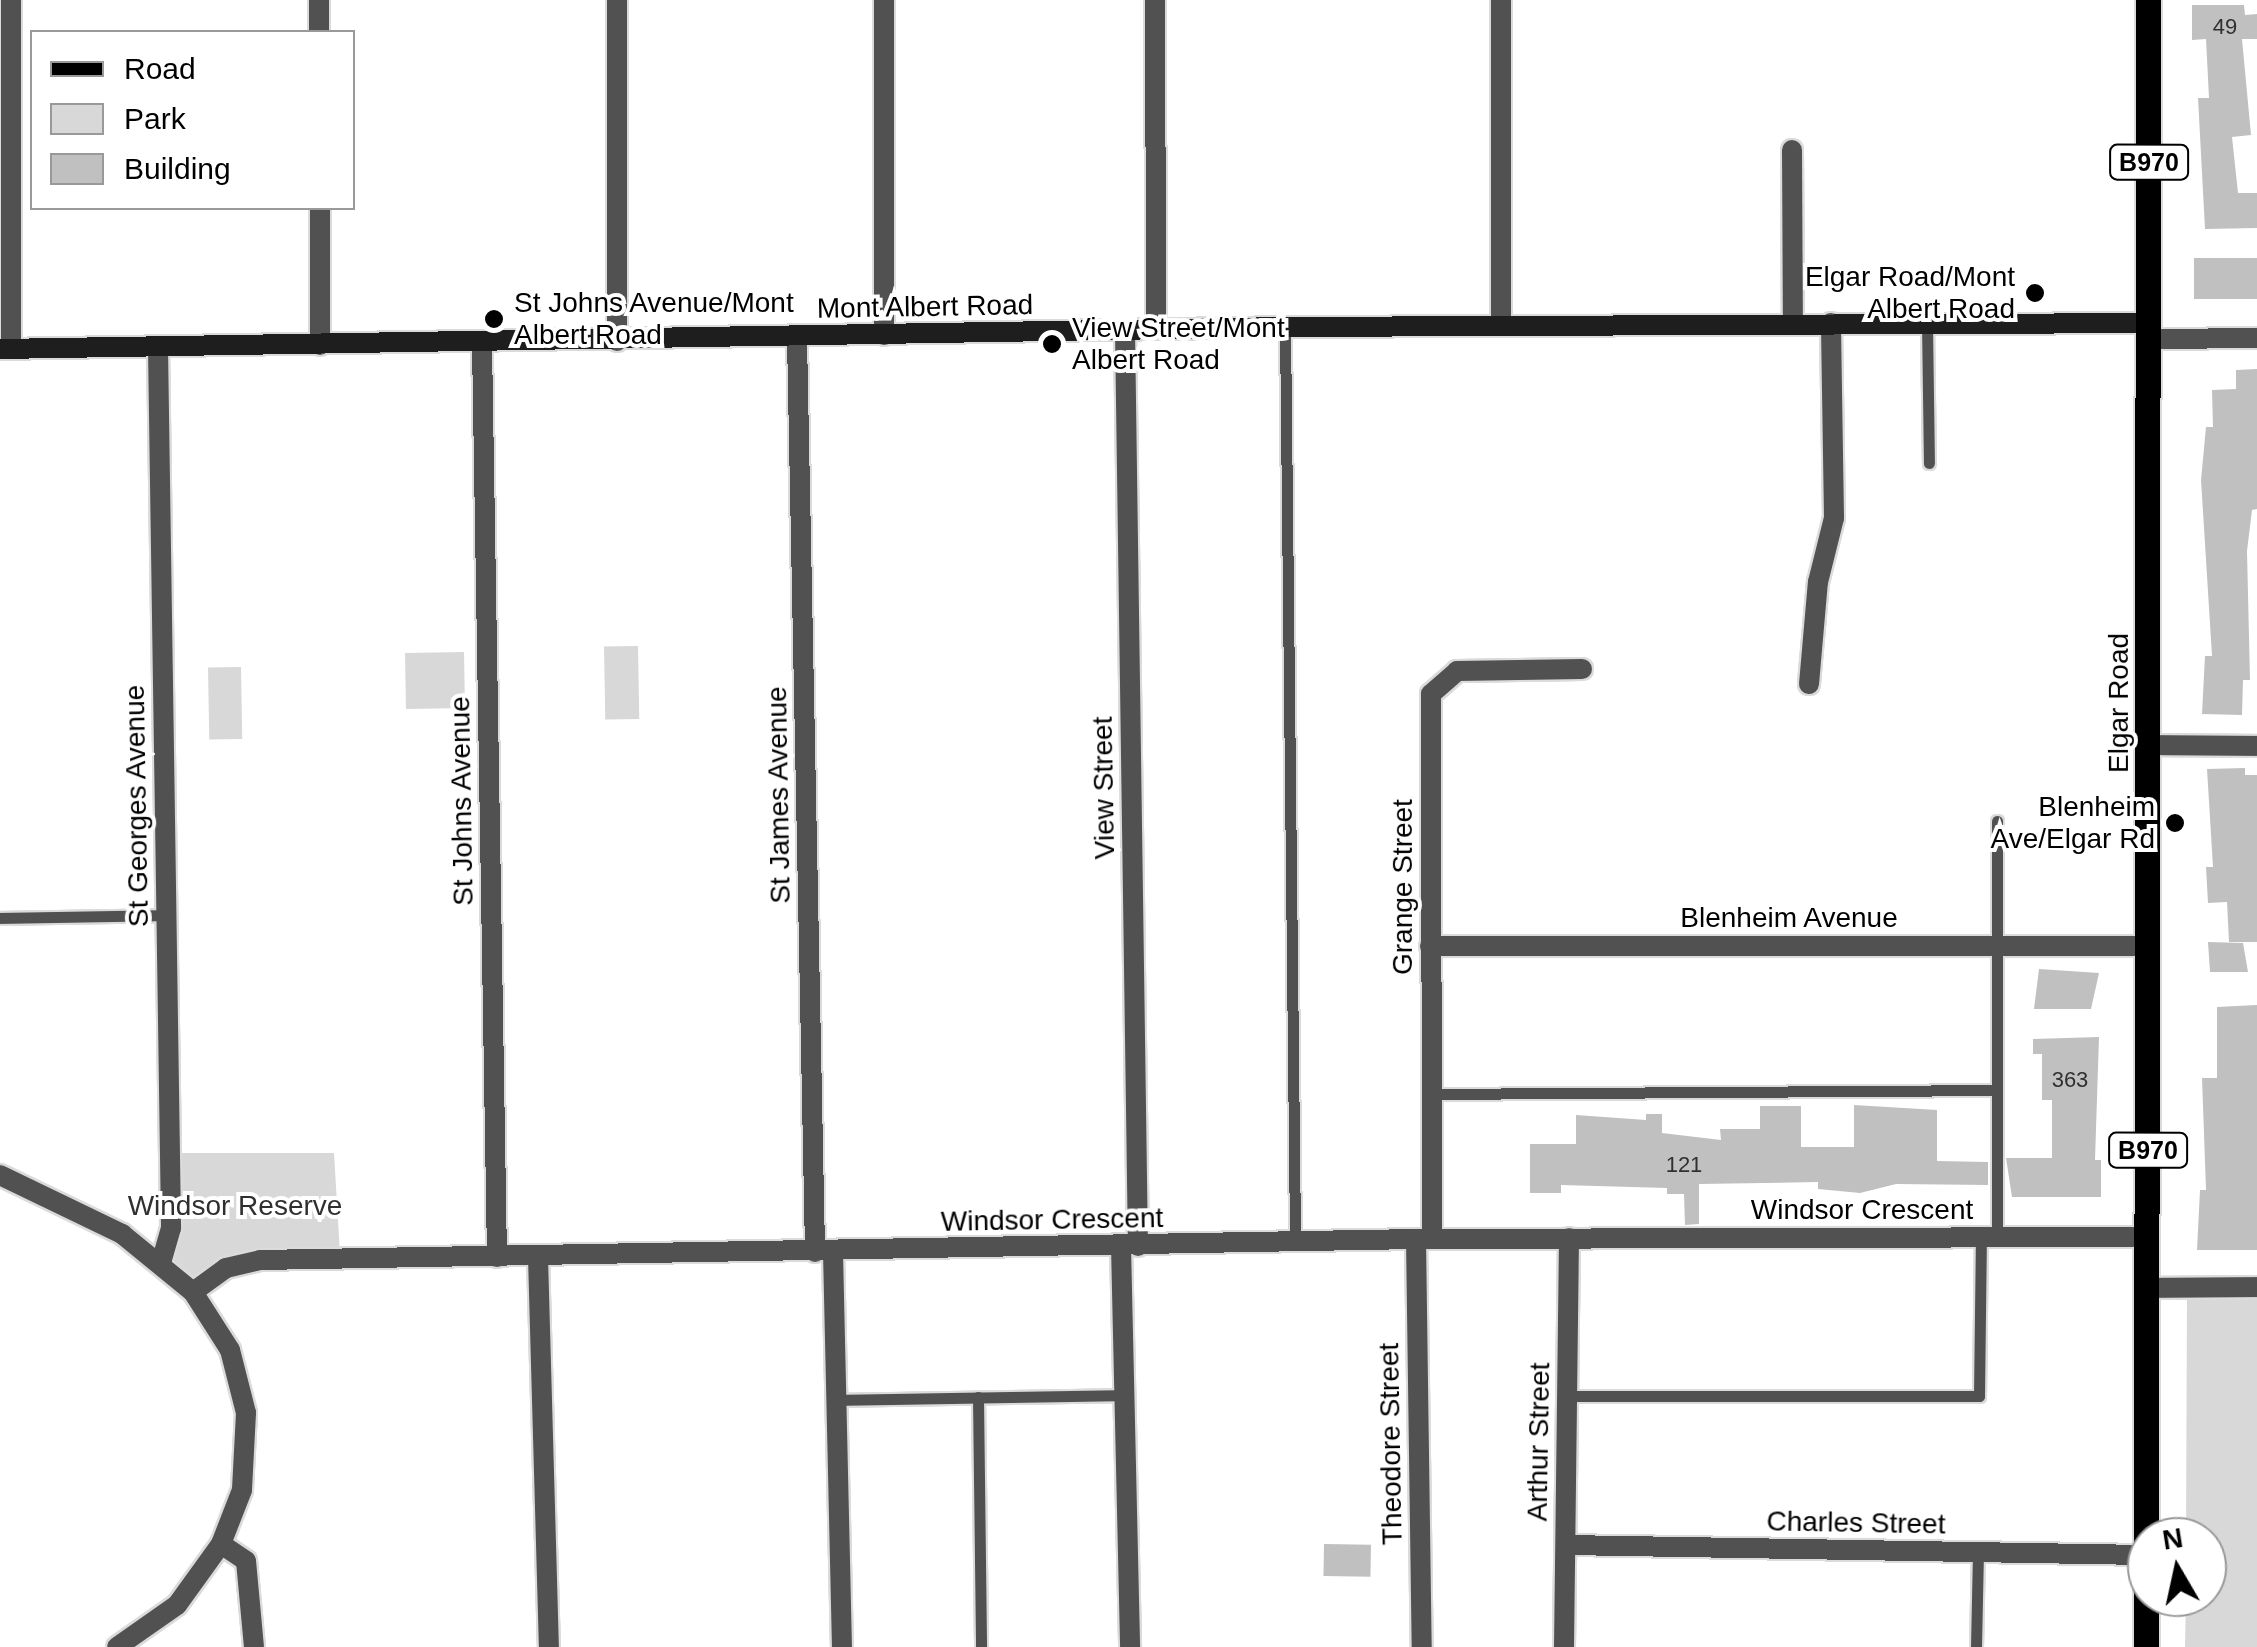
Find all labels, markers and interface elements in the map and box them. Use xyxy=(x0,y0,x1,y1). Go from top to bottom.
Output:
house number: 49 xyxy=(2213,14,2237,40)
legend xyxy=(30,30,355,210)
text: Road xyxy=(124,52,196,85)
text: Park xyxy=(124,102,186,135)
road number: B970 xyxy=(2109,142,2189,182)
text: Building xyxy=(124,152,231,185)
place label: Elgar Road/Mont Albert Road xyxy=(1805,260,2015,326)
marker: Elgar Road/Mont Albert Road xyxy=(2024,282,2046,304)
place label: St Johns Avenue/Mont Albert Road xyxy=(514,286,795,352)
street label: Mont Albert Road xyxy=(816,288,1034,326)
marker: St Johns Avenue/Mont Albert Road xyxy=(483,308,505,330)
place label: View Street/Mont Albert Road xyxy=(1072,311,1285,377)
marker: View Street/Mont Albert Road xyxy=(1041,333,1063,355)
street label: Elgar Road xyxy=(2102,633,2136,773)
street label: St Georges Avenue xyxy=(118,684,156,928)
street label: St James Avenue xyxy=(760,685,798,905)
street label: St Johns Avenue xyxy=(443,695,481,907)
street label: View Street xyxy=(1086,716,1122,860)
place label: Blenheim Ave/Elgar Rd xyxy=(1991,790,2155,856)
street label: Grange Street xyxy=(1386,799,1420,975)
marker: Blenheim Ave/Elgar Rd xyxy=(2164,812,2186,834)
street label: Blenheim Avenue xyxy=(1680,901,1898,935)
house number: 363 xyxy=(2052,1067,2088,1093)
road number: B970 xyxy=(2108,1130,2188,1170)
house number: 121 xyxy=(1666,1152,1702,1178)
park label: Windsor Reserve xyxy=(128,1189,342,1223)
street label: Windsor Crescent xyxy=(1751,1193,1973,1227)
street label: Windsor Crescent xyxy=(940,1201,1164,1239)
street label: Theodore Street xyxy=(1372,1343,1410,1545)
street label: Arthur Street xyxy=(1521,1362,1557,1522)
street label: Charles Street xyxy=(1766,1505,1946,1541)
north arrow xyxy=(2127,1517,2227,1617)
text: N xyxy=(2160,1522,2185,1556)

